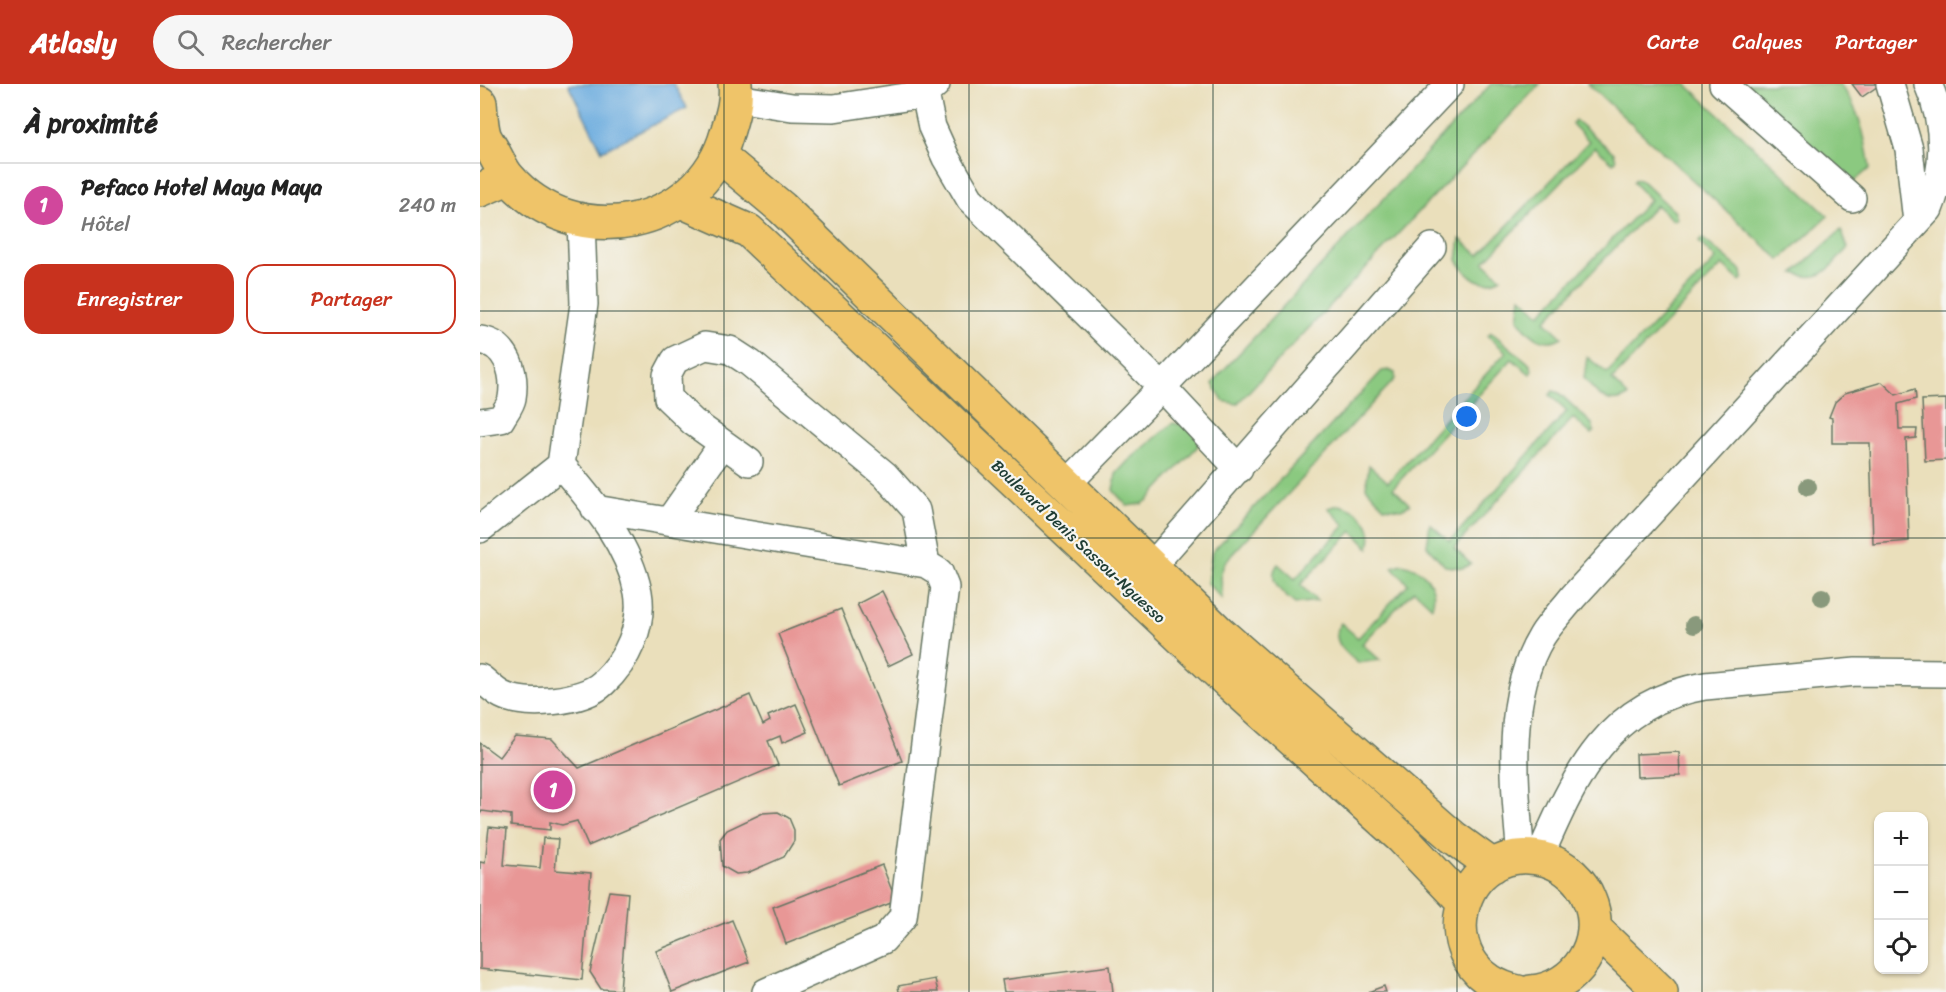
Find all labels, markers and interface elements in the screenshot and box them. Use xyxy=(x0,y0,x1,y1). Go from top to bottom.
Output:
search box xyxy=(153,15,573,69)
text: Atlasly xyxy=(30,18,117,67)
text: Rechercher xyxy=(222,23,331,62)
text: Carte xyxy=(1647,23,1699,61)
text: Calques xyxy=(1732,23,1802,61)
text: Partager xyxy=(1835,23,1916,61)
icon: search xyxy=(174,26,207,59)
text: À proximité xyxy=(24,100,158,146)
text: Pefaco Hotel Maya Maya xyxy=(81,168,322,207)
text: 1 xyxy=(39,188,48,223)
text: 240 m xyxy=(399,188,456,223)
text: Hôtel xyxy=(81,207,130,242)
button: Enregistrer xyxy=(24,264,234,334)
button: Partager xyxy=(246,264,456,334)
your location xyxy=(1452,402,1481,431)
street label: Boulevard Denis Sassou-Nguesso xyxy=(984,452,1173,631)
pin: 1 xyxy=(534,768,572,812)
map controls xyxy=(1874,812,1928,974)
button: + xyxy=(1874,812,1928,866)
button: − xyxy=(1874,866,1928,920)
button: locate xyxy=(1874,920,1928,974)

